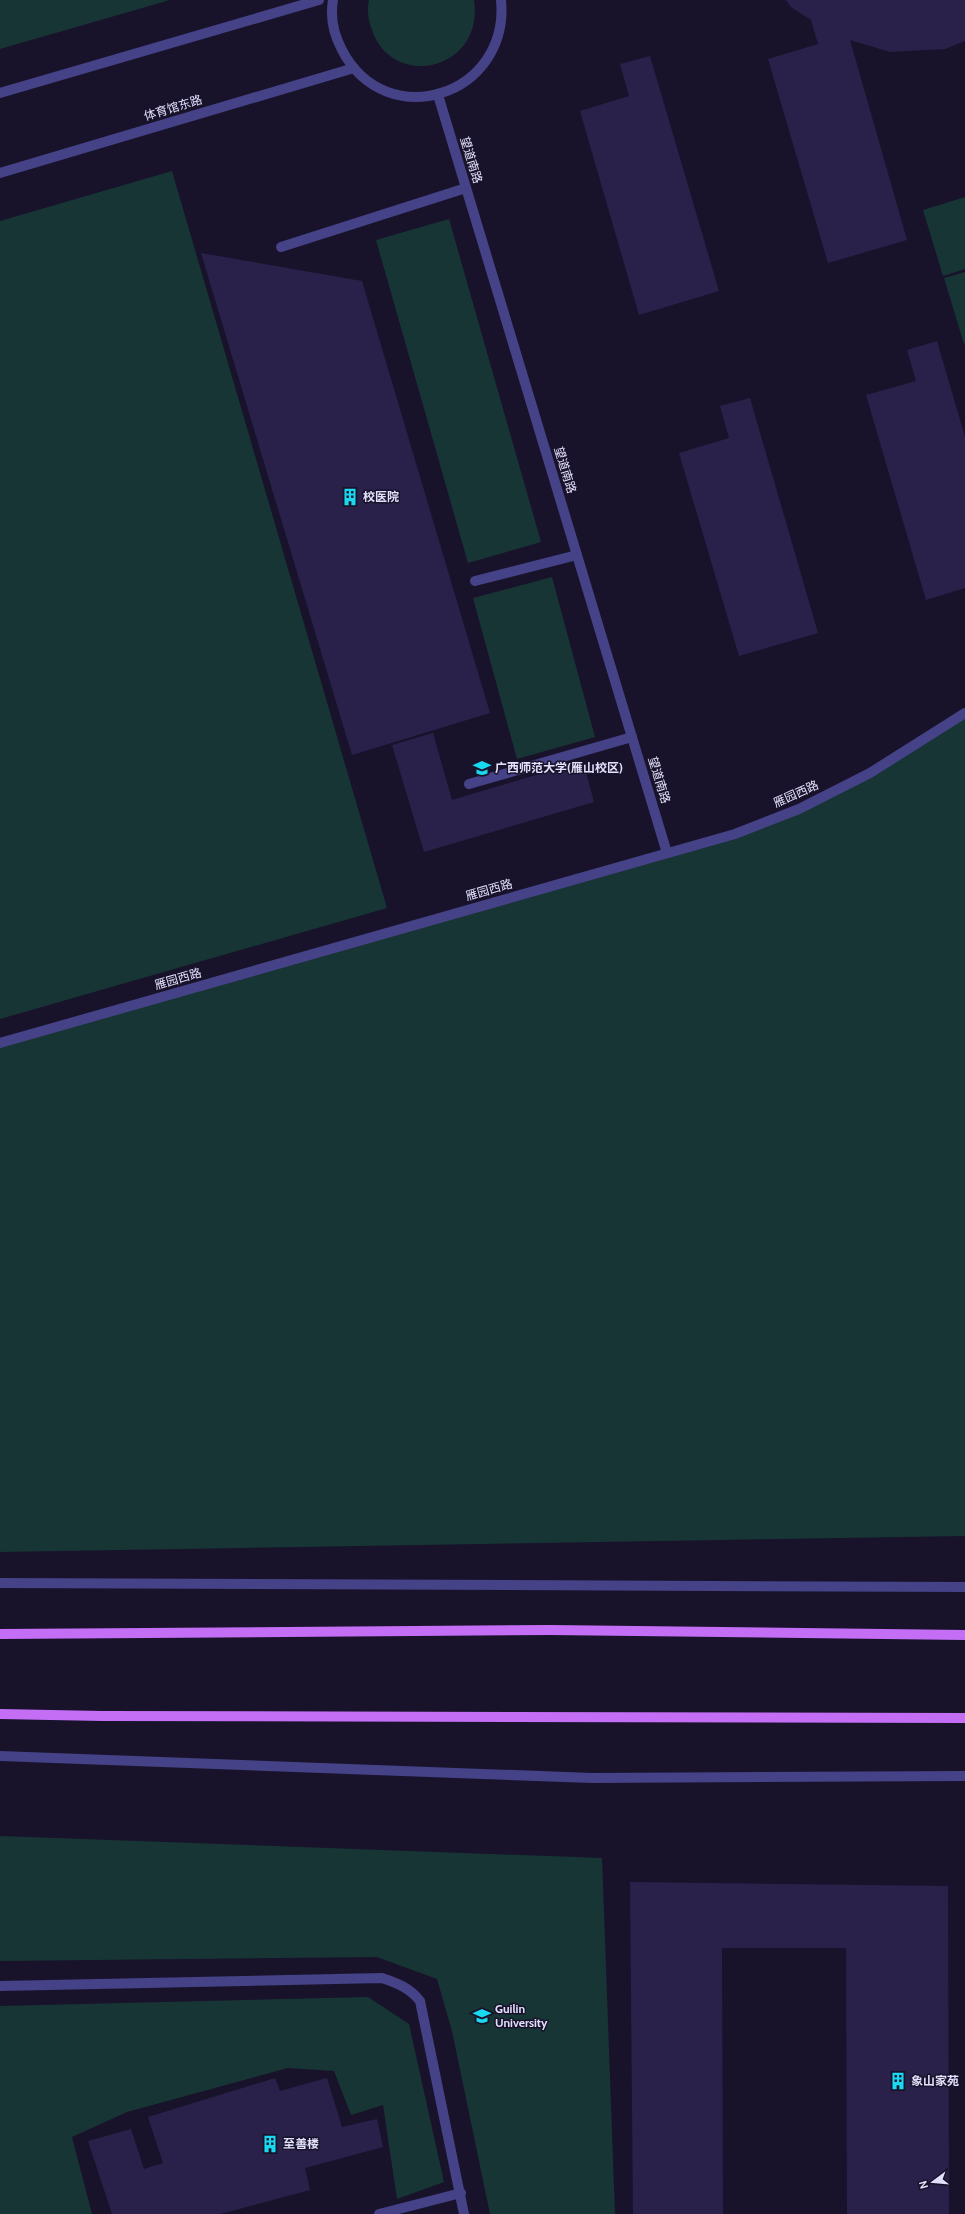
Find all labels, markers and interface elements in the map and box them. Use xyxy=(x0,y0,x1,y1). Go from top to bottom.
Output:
street label: 体育馆东路 xyxy=(142,92,204,123)
street label: 望道南路 xyxy=(457,135,486,185)
street label: 望道南路 xyxy=(551,445,580,495)
building icon: 校医院 xyxy=(340,487,360,507)
place label: 校医院 xyxy=(363,489,399,504)
street label: 望道南路 xyxy=(645,755,674,805)
school or university icon: 广西师范大学(雁山校区) xyxy=(472,758,492,778)
place label: 广西师范大学(雁山校区) xyxy=(495,760,623,775)
street label: 雁园西路 xyxy=(771,777,821,810)
street label: 雁园西路 xyxy=(464,876,514,903)
street label: 雁园西路 xyxy=(153,965,203,992)
place label: Guilin University xyxy=(495,2001,548,2030)
school or university icon: Guilin University xyxy=(472,2006,492,2026)
building icon: 象山家苑 xyxy=(888,2071,908,2091)
place label: 象山家苑 xyxy=(911,2073,959,2088)
building icon: 至善楼 xyxy=(260,2134,280,2154)
place label: 至善楼 xyxy=(283,2136,319,2151)
north arrow xyxy=(913,2162,953,2202)
text: N xyxy=(916,2179,931,2190)

